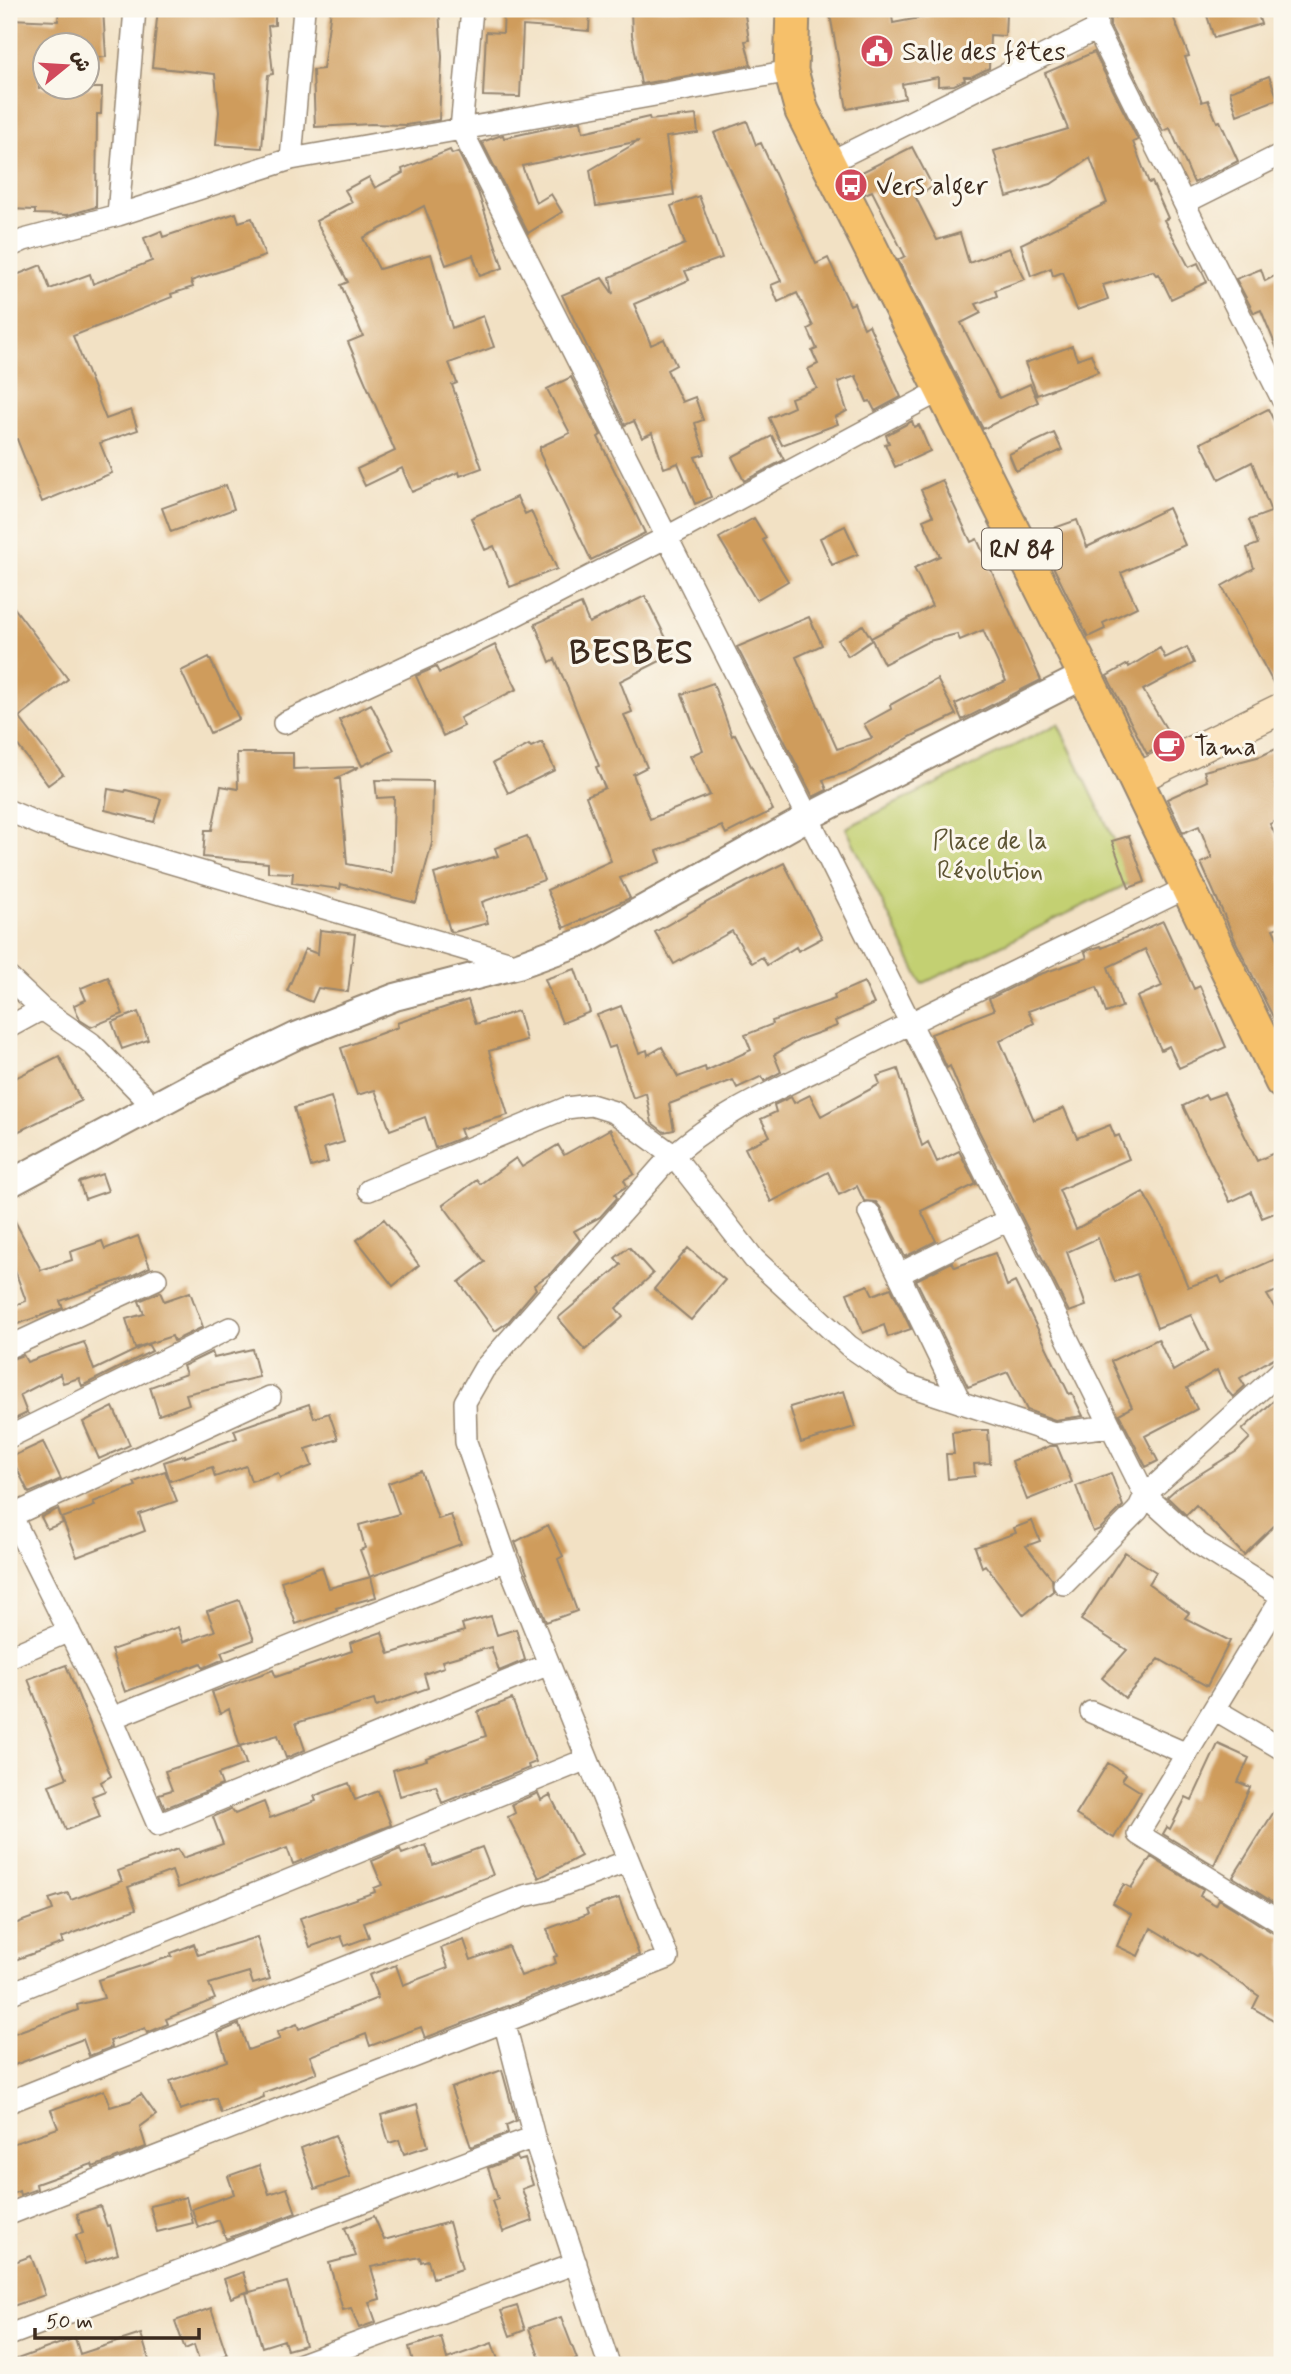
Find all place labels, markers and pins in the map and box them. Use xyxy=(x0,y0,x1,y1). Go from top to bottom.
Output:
public building icon: Salle des fêtes xyxy=(858,32,896,70)
place label: Salle des fêtes xyxy=(902,36,1066,70)
bus stop icon: Vers alger xyxy=(832,166,870,204)
place label: Vers alger xyxy=(876,170,989,207)
cafe icon: Tama xyxy=(1150,727,1188,765)
place label: Tama xyxy=(1194,731,1256,765)

